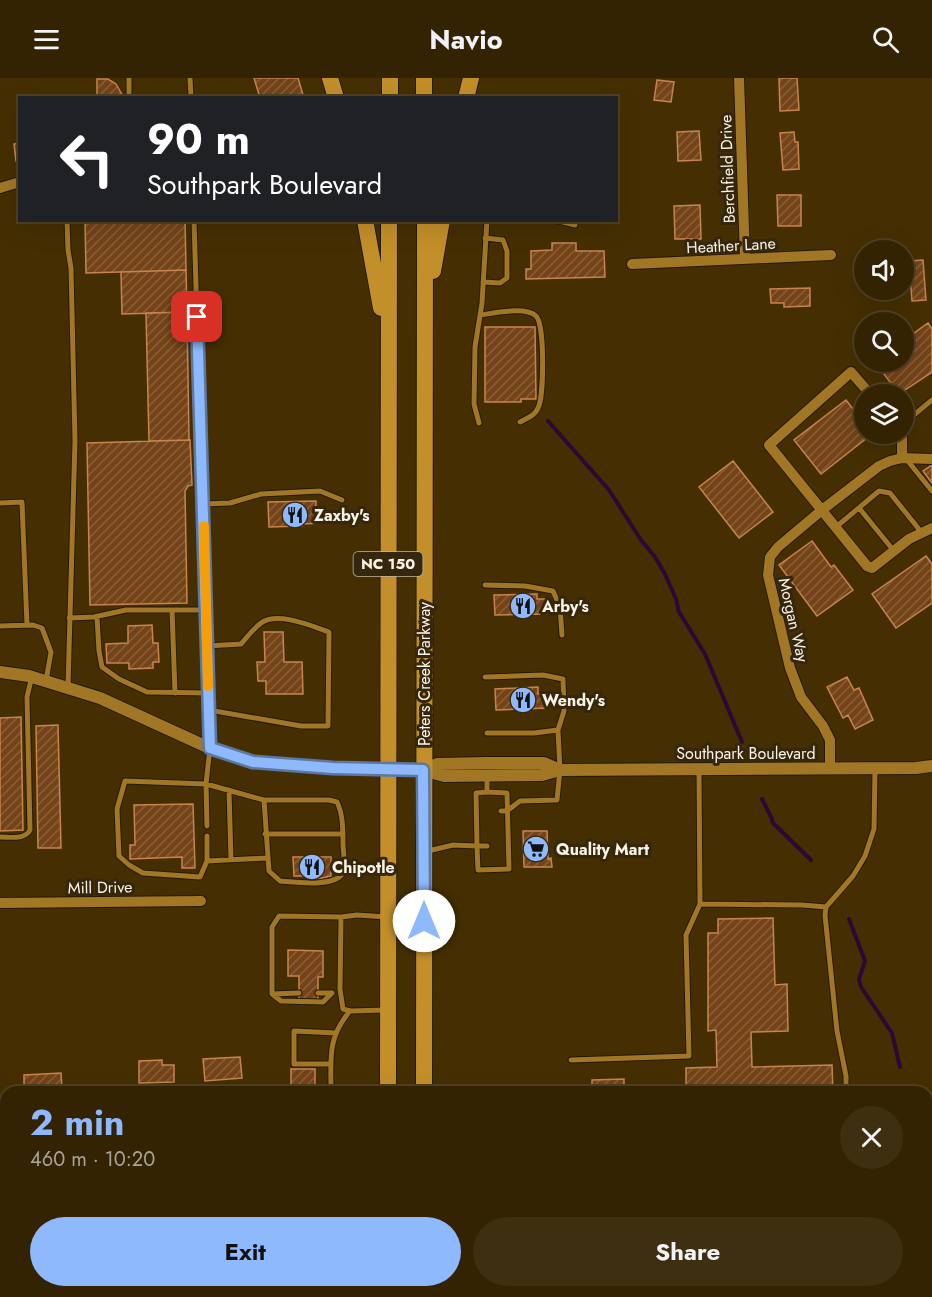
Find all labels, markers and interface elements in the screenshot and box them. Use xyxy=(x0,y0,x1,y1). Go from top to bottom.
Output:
text: Navio xyxy=(429,20,503,59)
icon: menu xyxy=(30,23,63,56)
icon: search xyxy=(869,23,902,56)
text: 90 m xyxy=(147,109,250,170)
street label: Berchfield Drive xyxy=(714,114,741,224)
icon: left xyxy=(48,120,126,198)
text: Southpark Boulevard xyxy=(147,165,382,204)
street label: Heather Lane xyxy=(686,232,776,259)
map controls xyxy=(854,240,914,444)
button: sound xyxy=(854,240,914,300)
pin xyxy=(171,291,222,342)
icon: arrive xyxy=(180,300,213,333)
button: search xyxy=(854,312,914,372)
button: layers xyxy=(854,384,914,444)
restaurant icon: Zaxby's xyxy=(280,500,310,530)
place label: Zaxby's xyxy=(314,504,370,527)
road number: NC 150 xyxy=(354,552,422,576)
street label: Morgan Way xyxy=(773,576,815,665)
restaurant icon: Arby's xyxy=(508,591,538,621)
place label: Arby's xyxy=(541,595,589,618)
street label: Peters Creek Parkway xyxy=(413,601,436,746)
restaurant icon: Wendy's xyxy=(508,685,538,715)
place label: Wendy's xyxy=(542,689,605,712)
street label: Southpark Boulevard xyxy=(676,742,816,765)
supermarket icon: Quality Mart xyxy=(521,834,551,864)
place label: Quality Mart xyxy=(556,838,650,861)
restaurant icon: Chipotle xyxy=(297,852,327,882)
place label: Chipotle xyxy=(332,856,395,879)
street label: Mill Drive xyxy=(67,875,133,900)
position arrow xyxy=(392,889,456,953)
text: 2 min xyxy=(30,1096,125,1148)
button: close xyxy=(840,1106,903,1169)
text: 460 m · 10:20 xyxy=(30,1145,155,1174)
button: Exit xyxy=(30,1217,461,1286)
button: Share xyxy=(473,1217,903,1286)

